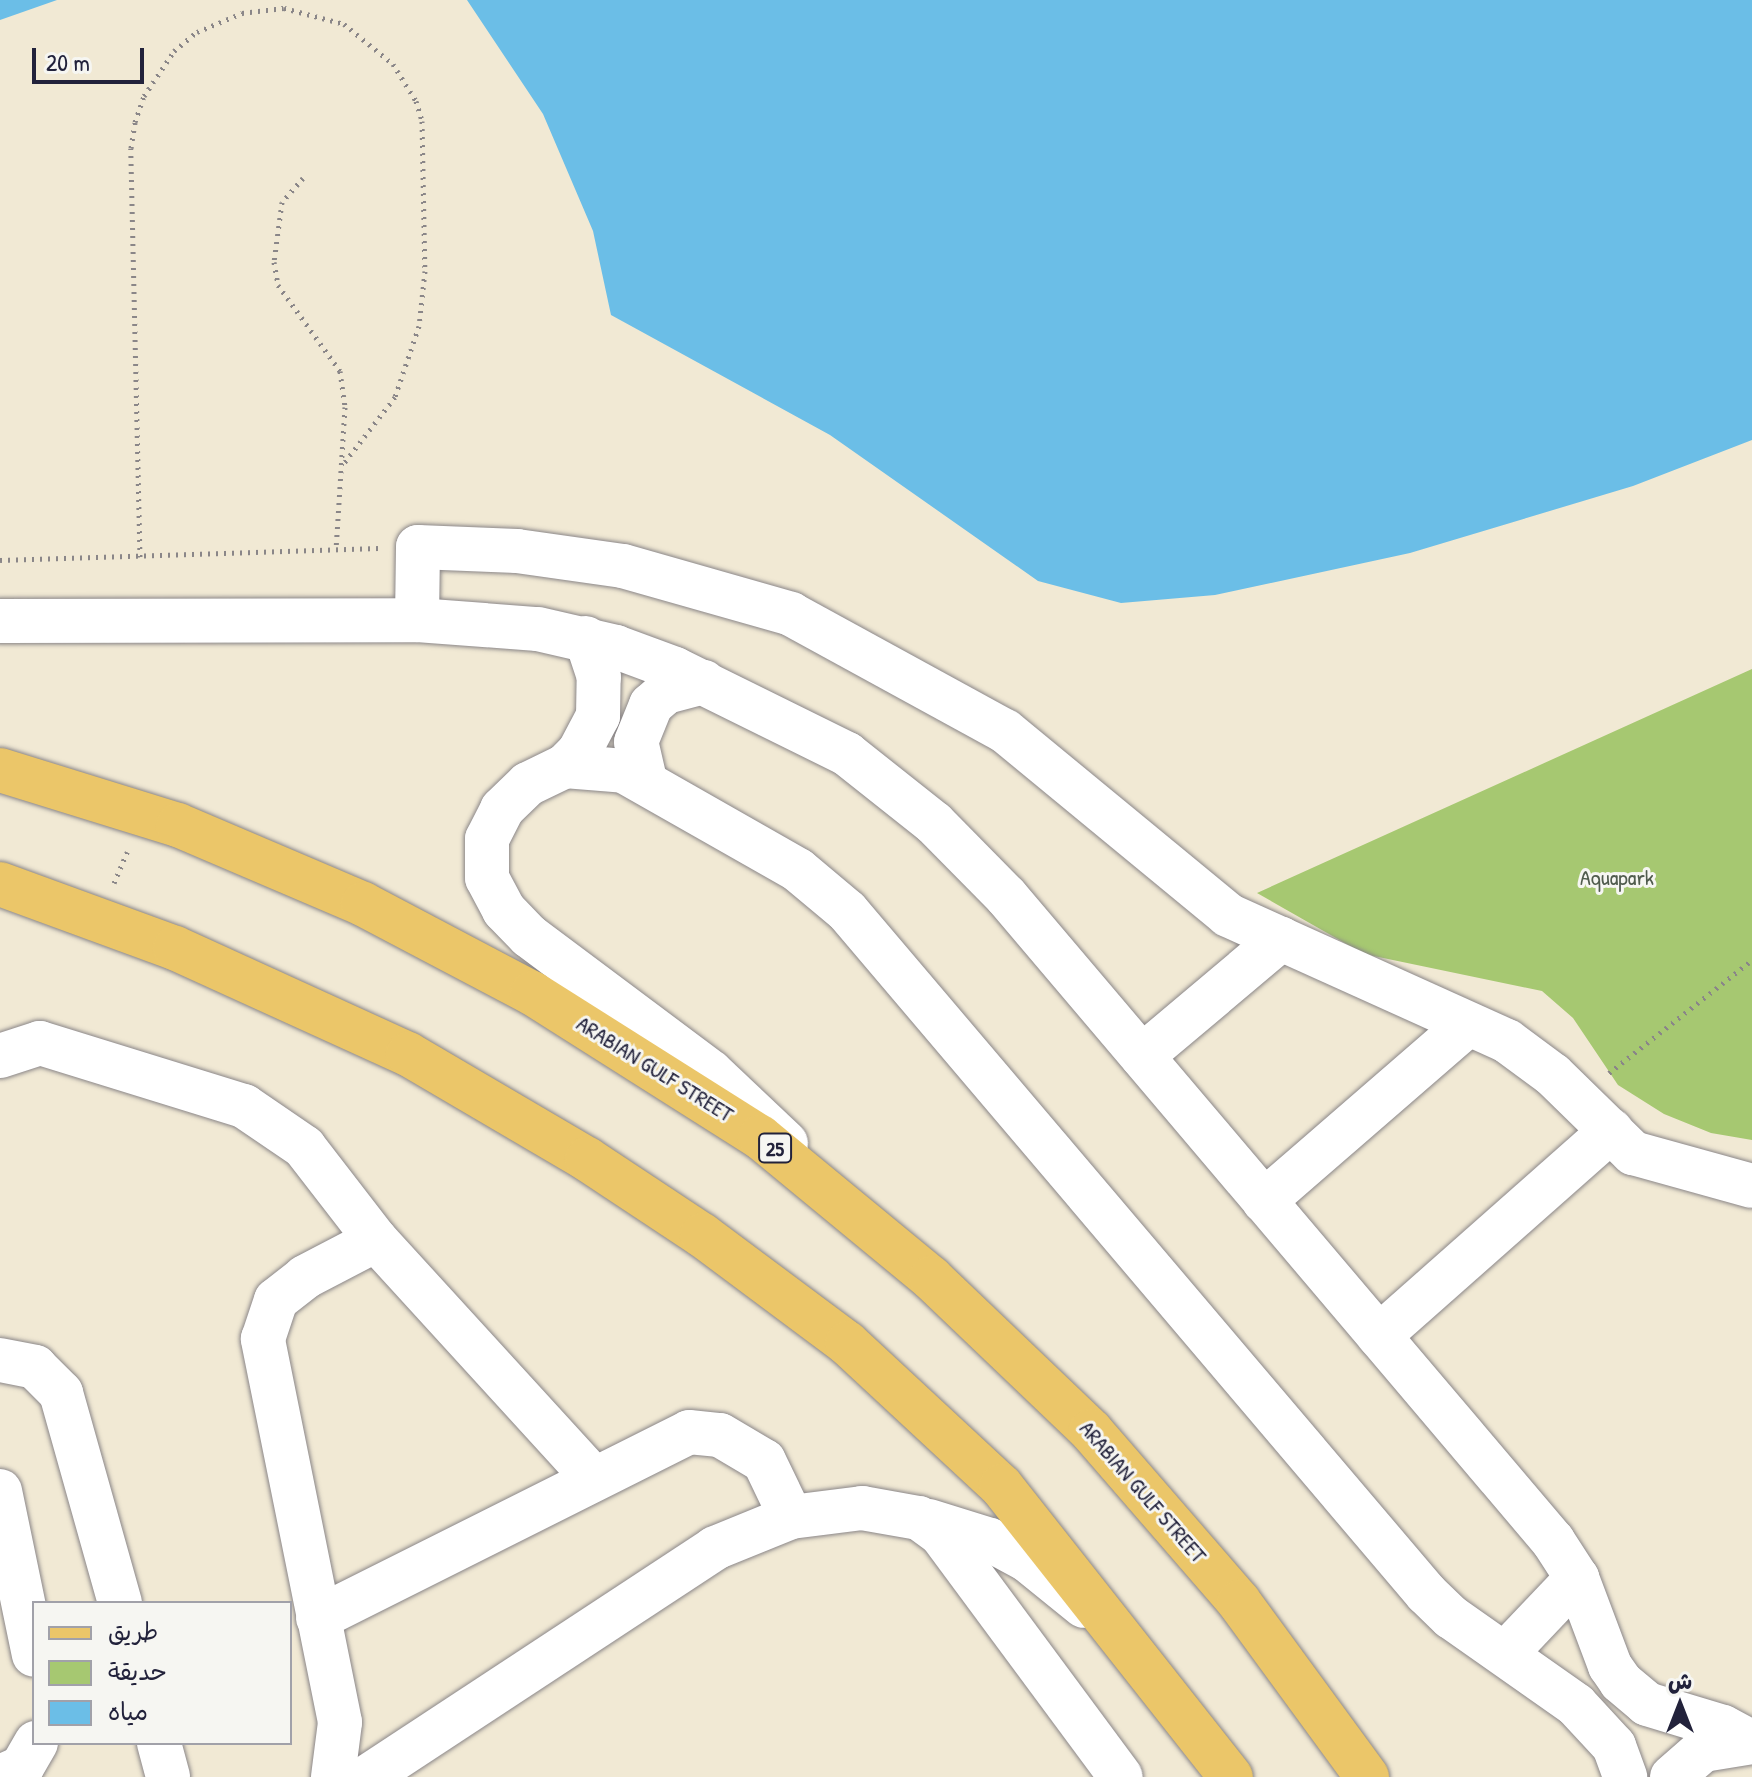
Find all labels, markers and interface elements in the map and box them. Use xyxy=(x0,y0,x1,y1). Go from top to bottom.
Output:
scale bar xyxy=(36,32,148,82)
text: 20 m xyxy=(46,46,90,78)
park label: Aquapark xyxy=(1580,865,1654,891)
street label: ARABIAN GULF STREET xyxy=(572,1010,738,1128)
road number: 25 xyxy=(757,1132,793,1164)
street label: ARABIAN GULF STREET xyxy=(1074,1416,1212,1568)
legend xyxy=(32,1601,292,1745)
text: طريق xyxy=(108,1615,158,1647)
text: حديقة xyxy=(108,1655,167,1687)
north arrow xyxy=(1640,1665,1720,1745)
text: ش xyxy=(1668,1666,1692,1696)
text: مياه xyxy=(108,1695,148,1727)

